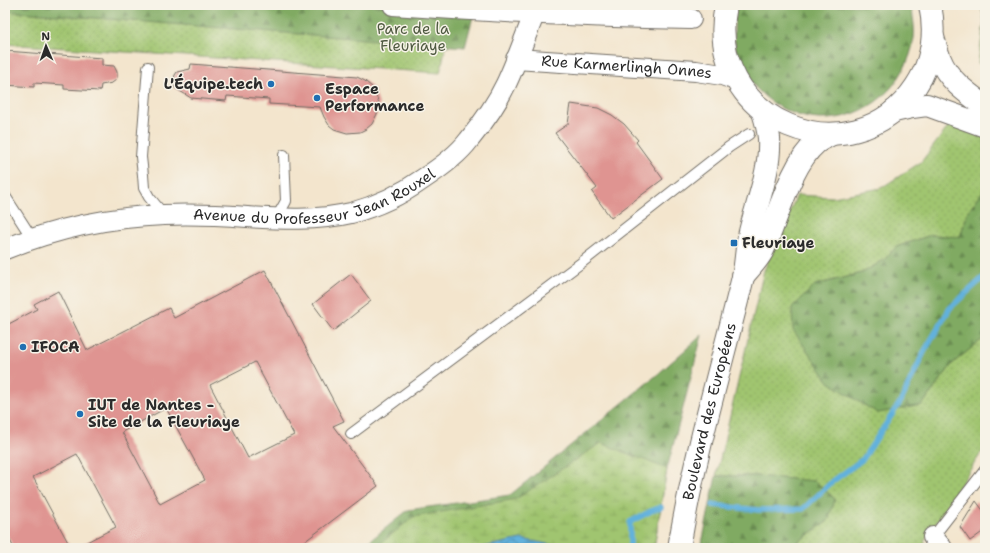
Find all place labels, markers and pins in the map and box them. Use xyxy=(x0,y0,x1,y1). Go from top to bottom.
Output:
place label: L'Équipe.tech xyxy=(164,73,263,94)
marker: L'Équipe.tech xyxy=(266,79,276,89)
place label: Espace Performance xyxy=(325,79,425,116)
marker: Espace Performance xyxy=(312,93,322,103)
place label: Fleuriaye xyxy=(742,233,815,253)
marker: Fleuriaye xyxy=(729,238,739,248)
place label: IFOCA xyxy=(31,337,80,357)
marker: IFOCA xyxy=(18,342,28,352)
place label: IUT de Nantes - Site de la Fleuriaye xyxy=(88,395,240,432)
marker: IUT de Nantes - Site de la Fleuriaye xyxy=(75,409,85,419)

